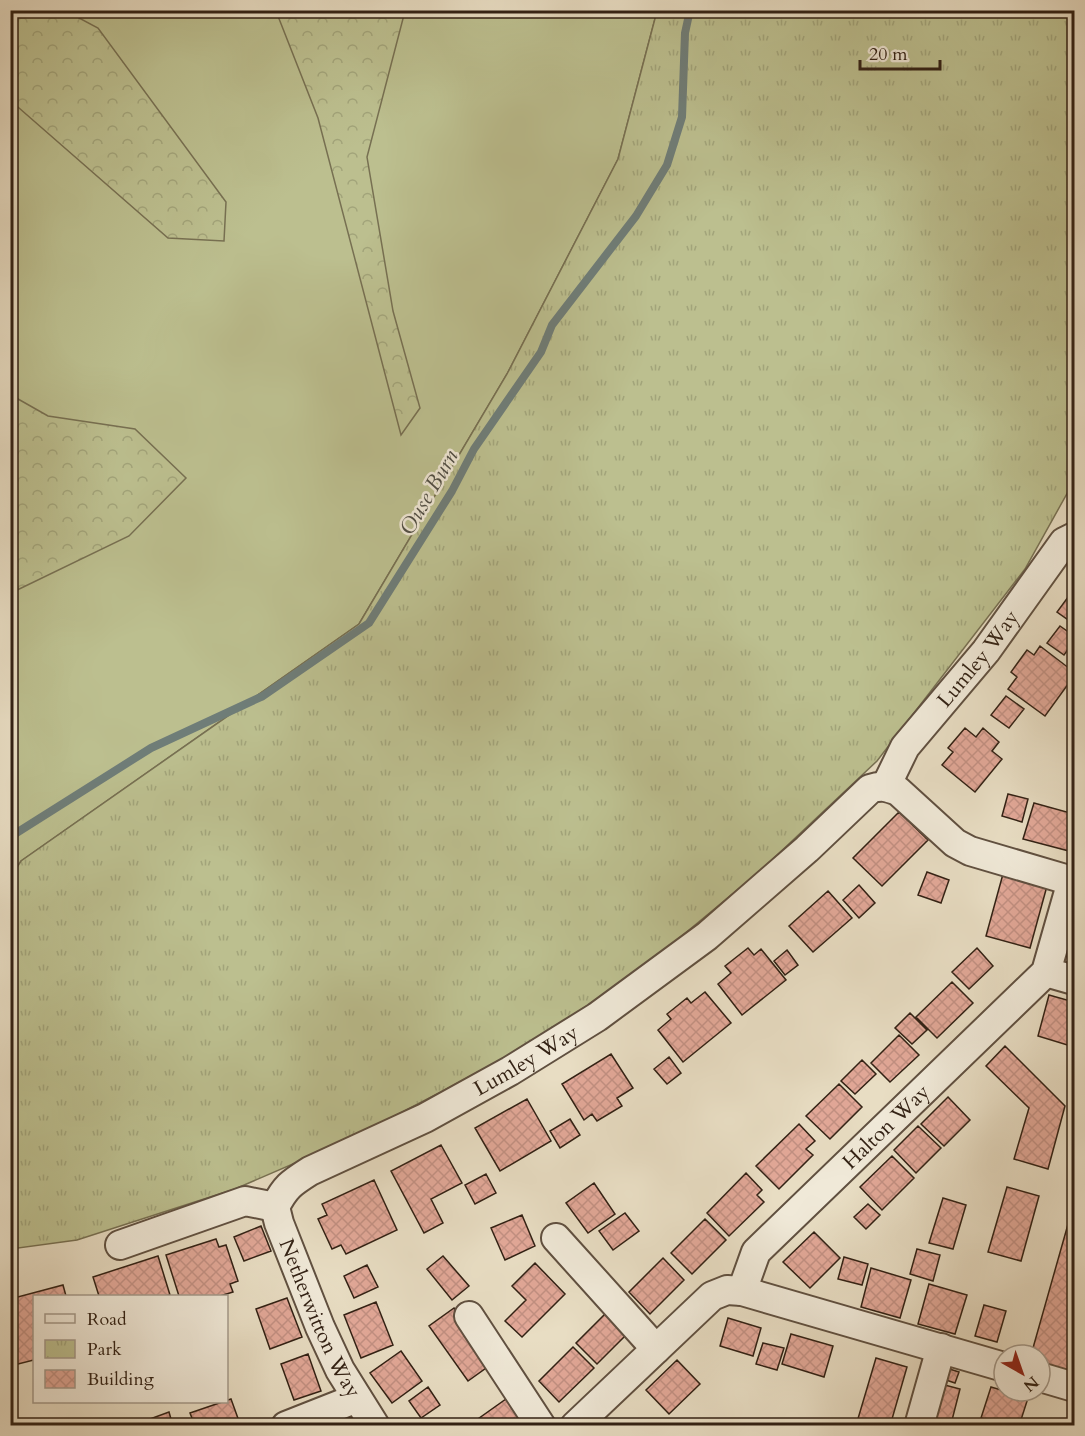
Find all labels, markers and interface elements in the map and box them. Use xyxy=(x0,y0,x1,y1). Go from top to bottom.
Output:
scale bar xyxy=(860,33,940,71)
text: 20 m xyxy=(869,42,908,67)
water label: Ouse Burn xyxy=(392,444,466,541)
street label: Lumley Way xyxy=(930,604,1026,714)
street label: Lumley Way xyxy=(469,1018,584,1103)
street label: Halton Way xyxy=(836,1078,936,1176)
street label: Netherwitton Way xyxy=(272,1235,368,1403)
legend xyxy=(33,1295,228,1403)
text: Road xyxy=(87,1307,127,1332)
text: Park xyxy=(87,1337,122,1362)
north arrow xyxy=(992,1343,1052,1403)
text: Building xyxy=(87,1367,155,1392)
text: N xyxy=(1019,1371,1043,1397)

